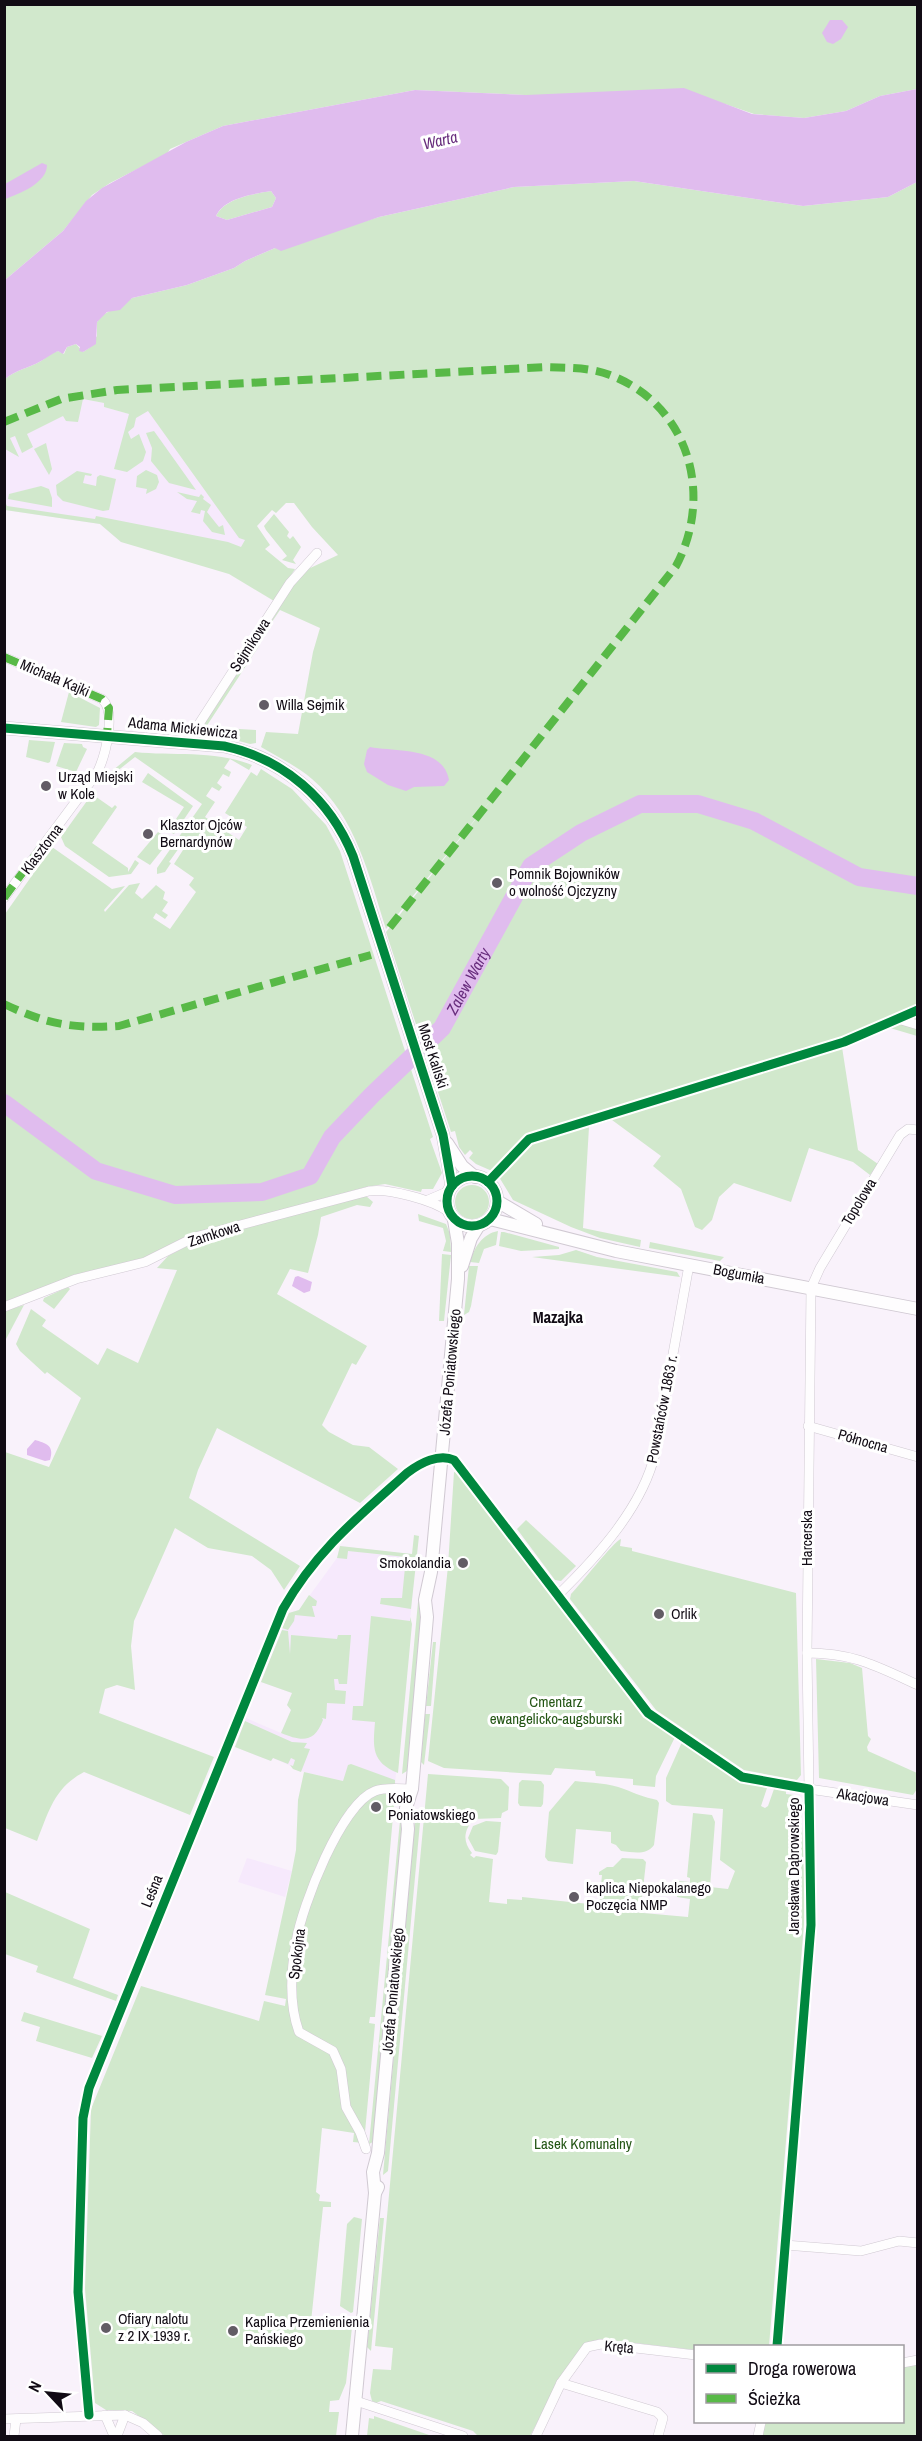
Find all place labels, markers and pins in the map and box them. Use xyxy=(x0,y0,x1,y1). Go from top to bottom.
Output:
place label: Willa Sejmik xyxy=(276,694,345,715)
marker: Willa Sejmik xyxy=(257,698,271,712)
place label: Urząd Miejski w Kole xyxy=(58,766,133,804)
marker: Urząd Miejski w Kole xyxy=(39,779,53,793)
place label: Klasztor Ojców Bernardynów xyxy=(160,814,242,852)
marker: Klasztor Ojców Bernardynów xyxy=(141,827,155,841)
place label: Pomnik Bojowników o wolność Ojczyzny xyxy=(509,863,620,901)
marker: Pomnik Bojowników o wolność Ojczyzny xyxy=(490,876,504,890)
place label: Smokolandia xyxy=(379,1552,451,1573)
marker: Smokolandia xyxy=(456,1556,470,1570)
place label: Orlik xyxy=(671,1603,698,1624)
marker: Orlik xyxy=(652,1607,666,1621)
place label: Koło Poniatowskiego xyxy=(388,1787,476,1825)
marker: Koło Poniatowskiego xyxy=(369,1800,383,1814)
place label: kaplica Niepokalanego Poczęcia NMP xyxy=(586,1877,711,1915)
marker: kaplica Niepokalanego Poczęcia NMP xyxy=(567,1890,581,1904)
place label: Ofiary nalotu z 2 IX 1939 r. xyxy=(118,2308,191,2346)
place label: Kaplica Przemienienia Pańskiego xyxy=(245,2311,370,2349)
marker: Ofiary nalotu z 2 IX 1939 r. xyxy=(99,2321,113,2335)
marker: Kaplica Przemienienia Pańskiego xyxy=(226,2324,240,2338)

